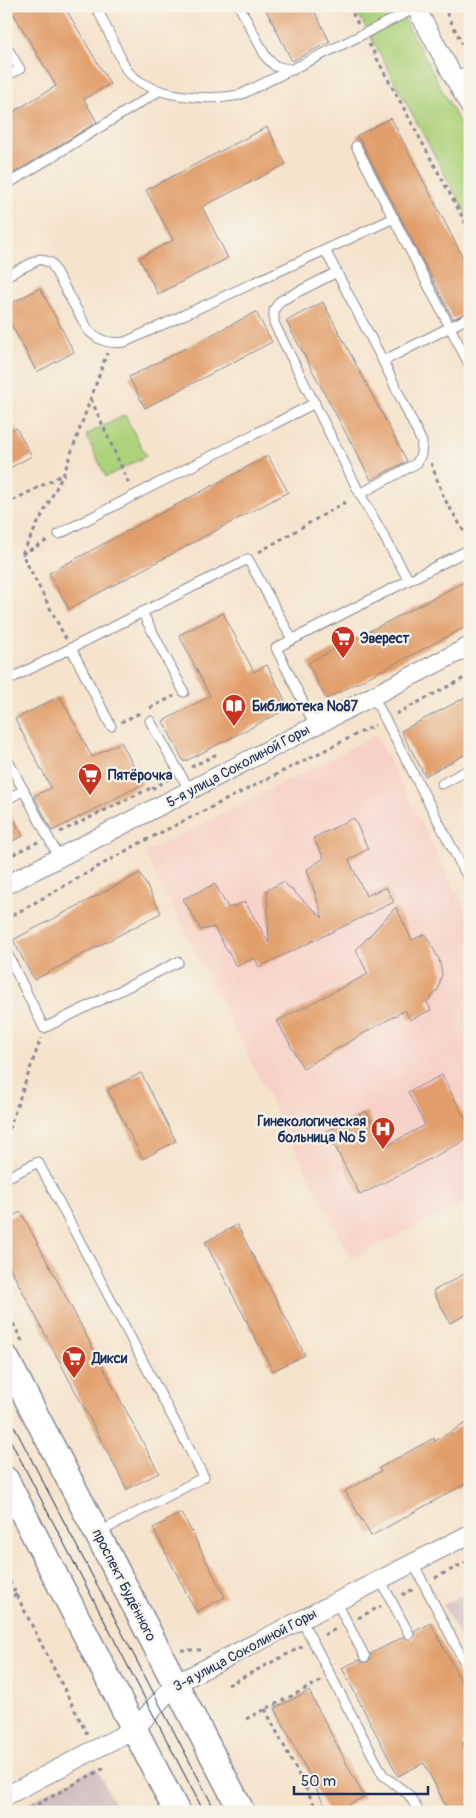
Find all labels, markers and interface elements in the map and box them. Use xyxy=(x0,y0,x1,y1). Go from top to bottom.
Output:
supermarket icon: Эверест xyxy=(330,625,356,659)
place label: Эверест xyxy=(360,630,411,647)
library icon: Библиотека №87 xyxy=(221,693,247,727)
place label: Библиотека №87 xyxy=(252,698,359,715)
street label: 5-я улица Соколиной Горы xyxy=(164,721,312,811)
supermarket icon: Пятёрочка xyxy=(77,762,103,796)
place label: Пятёрочка xyxy=(108,767,173,784)
place label: Гинекологическая больница № 5 xyxy=(257,1113,366,1146)
hospital icon: Гинекологическая больница № 5 xyxy=(370,1116,396,1150)
supermarket icon: Дикси xyxy=(61,1345,87,1379)
place label: Дикси xyxy=(91,1350,128,1367)
street label: проспект Будённого xyxy=(88,1526,160,1644)
street label: 3-я улица Соколиной Горы xyxy=(170,1605,320,1695)
scale bar xyxy=(294,1763,427,1795)
text: 50 m xyxy=(301,1772,336,1791)

